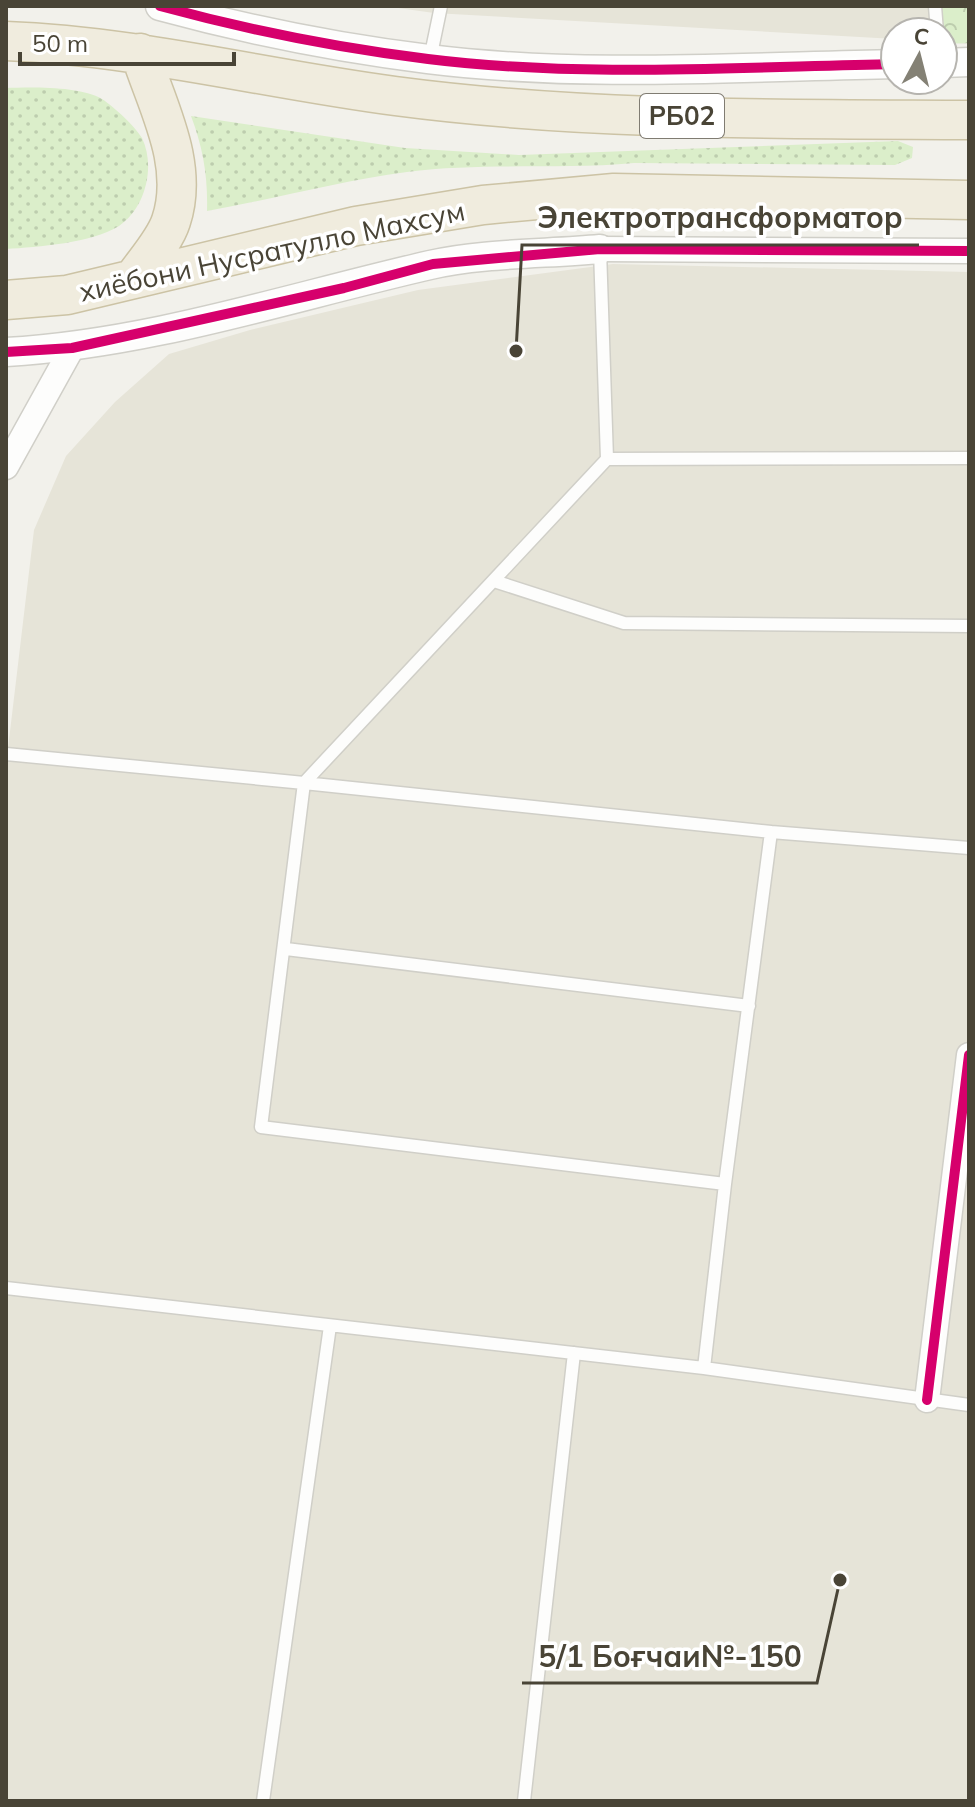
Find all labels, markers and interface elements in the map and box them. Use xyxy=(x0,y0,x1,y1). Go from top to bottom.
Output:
scale bar xyxy=(20,16,234,66)
north arrow xyxy=(879,16,959,96)
text: С xyxy=(912,21,931,51)
text: 50 m xyxy=(32,28,88,58)
road number: РБ02 xyxy=(640,94,724,138)
callout: Электротрансформатор xyxy=(522,191,919,245)
street label: хиёбони Нусратулло Махсум xyxy=(76,193,468,308)
text: Электротрансформатор xyxy=(537,198,903,236)
callout: 5/1 Боғчаи№-150 xyxy=(522,1629,817,1683)
text: 5/1 Боғчаи№-150 xyxy=(538,1637,802,1675)

